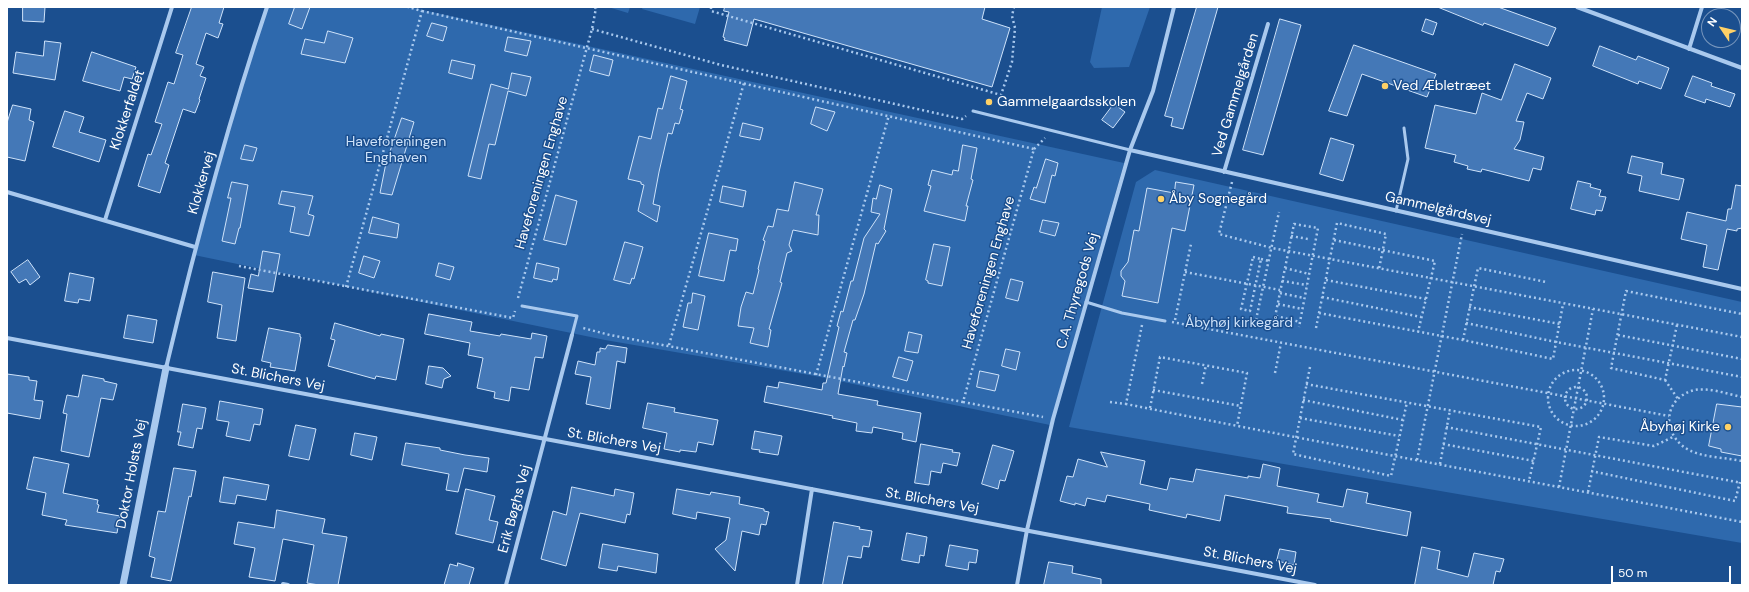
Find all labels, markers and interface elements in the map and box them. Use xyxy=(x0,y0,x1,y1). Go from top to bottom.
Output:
north arrow xyxy=(1701,8,1741,48)
text: N xyxy=(1704,14,1720,29)
street label: Ved Gammelgården xyxy=(1209,31,1263,159)
street label: Klokkerfaldet xyxy=(107,68,149,152)
place label: Ved Æbletræet xyxy=(1393,78,1491,94)
marker: Ved Æbletræet xyxy=(1380,81,1390,91)
place label: Gammelgaardsskolen xyxy=(997,94,1136,110)
street label: Haveforeningen Enghave xyxy=(512,95,572,251)
marker: Gammelgaardsskolen xyxy=(984,97,994,107)
park label: Haveforeningen Enghaven xyxy=(346,134,446,166)
street label: Klokkervej xyxy=(185,150,219,216)
street label: Gammelgårdsvej xyxy=(1383,189,1493,229)
place label: Åby Sognegård xyxy=(1169,191,1267,207)
marker: Åby Sognegård xyxy=(1156,194,1166,204)
street label: Haveforeningen Enghave xyxy=(959,195,1019,351)
street label: C.A. Thyregods Vej xyxy=(1053,231,1103,351)
park label: Åbyhøj kirkegård xyxy=(1185,315,1293,331)
street label: St. Blichers Vej xyxy=(230,361,326,395)
street label: Doktor Holsts Vej xyxy=(113,418,151,530)
place label: Åbyhøj Kirke xyxy=(1640,419,1720,435)
marker: Åbyhøj Kirke xyxy=(1723,422,1733,432)
street label: St. Blichers Vej xyxy=(566,424,662,458)
street label: Erik Bøghs Vej xyxy=(495,463,535,555)
street label: St. Blichers Vej xyxy=(884,484,980,518)
street label: St. Blichers Vej xyxy=(1202,544,1298,578)
scale bar xyxy=(1613,558,1733,584)
text: 50 m xyxy=(1618,565,1647,581)

